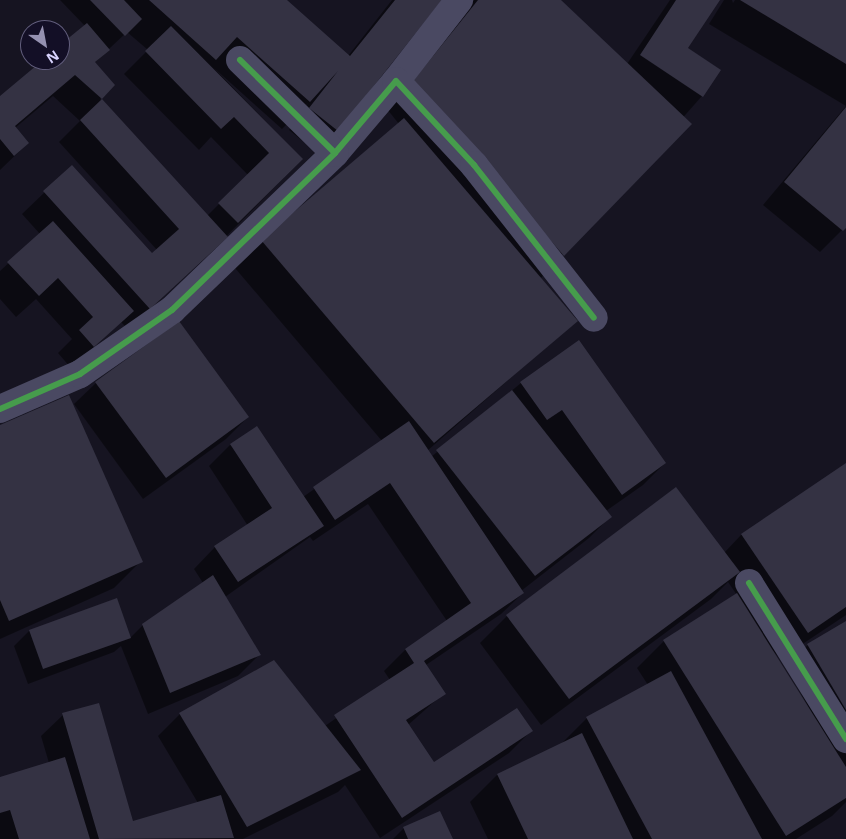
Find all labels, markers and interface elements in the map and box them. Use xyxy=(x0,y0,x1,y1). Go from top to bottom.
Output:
north arrow xyxy=(20,20,70,70)
text: N xyxy=(43,46,63,68)

